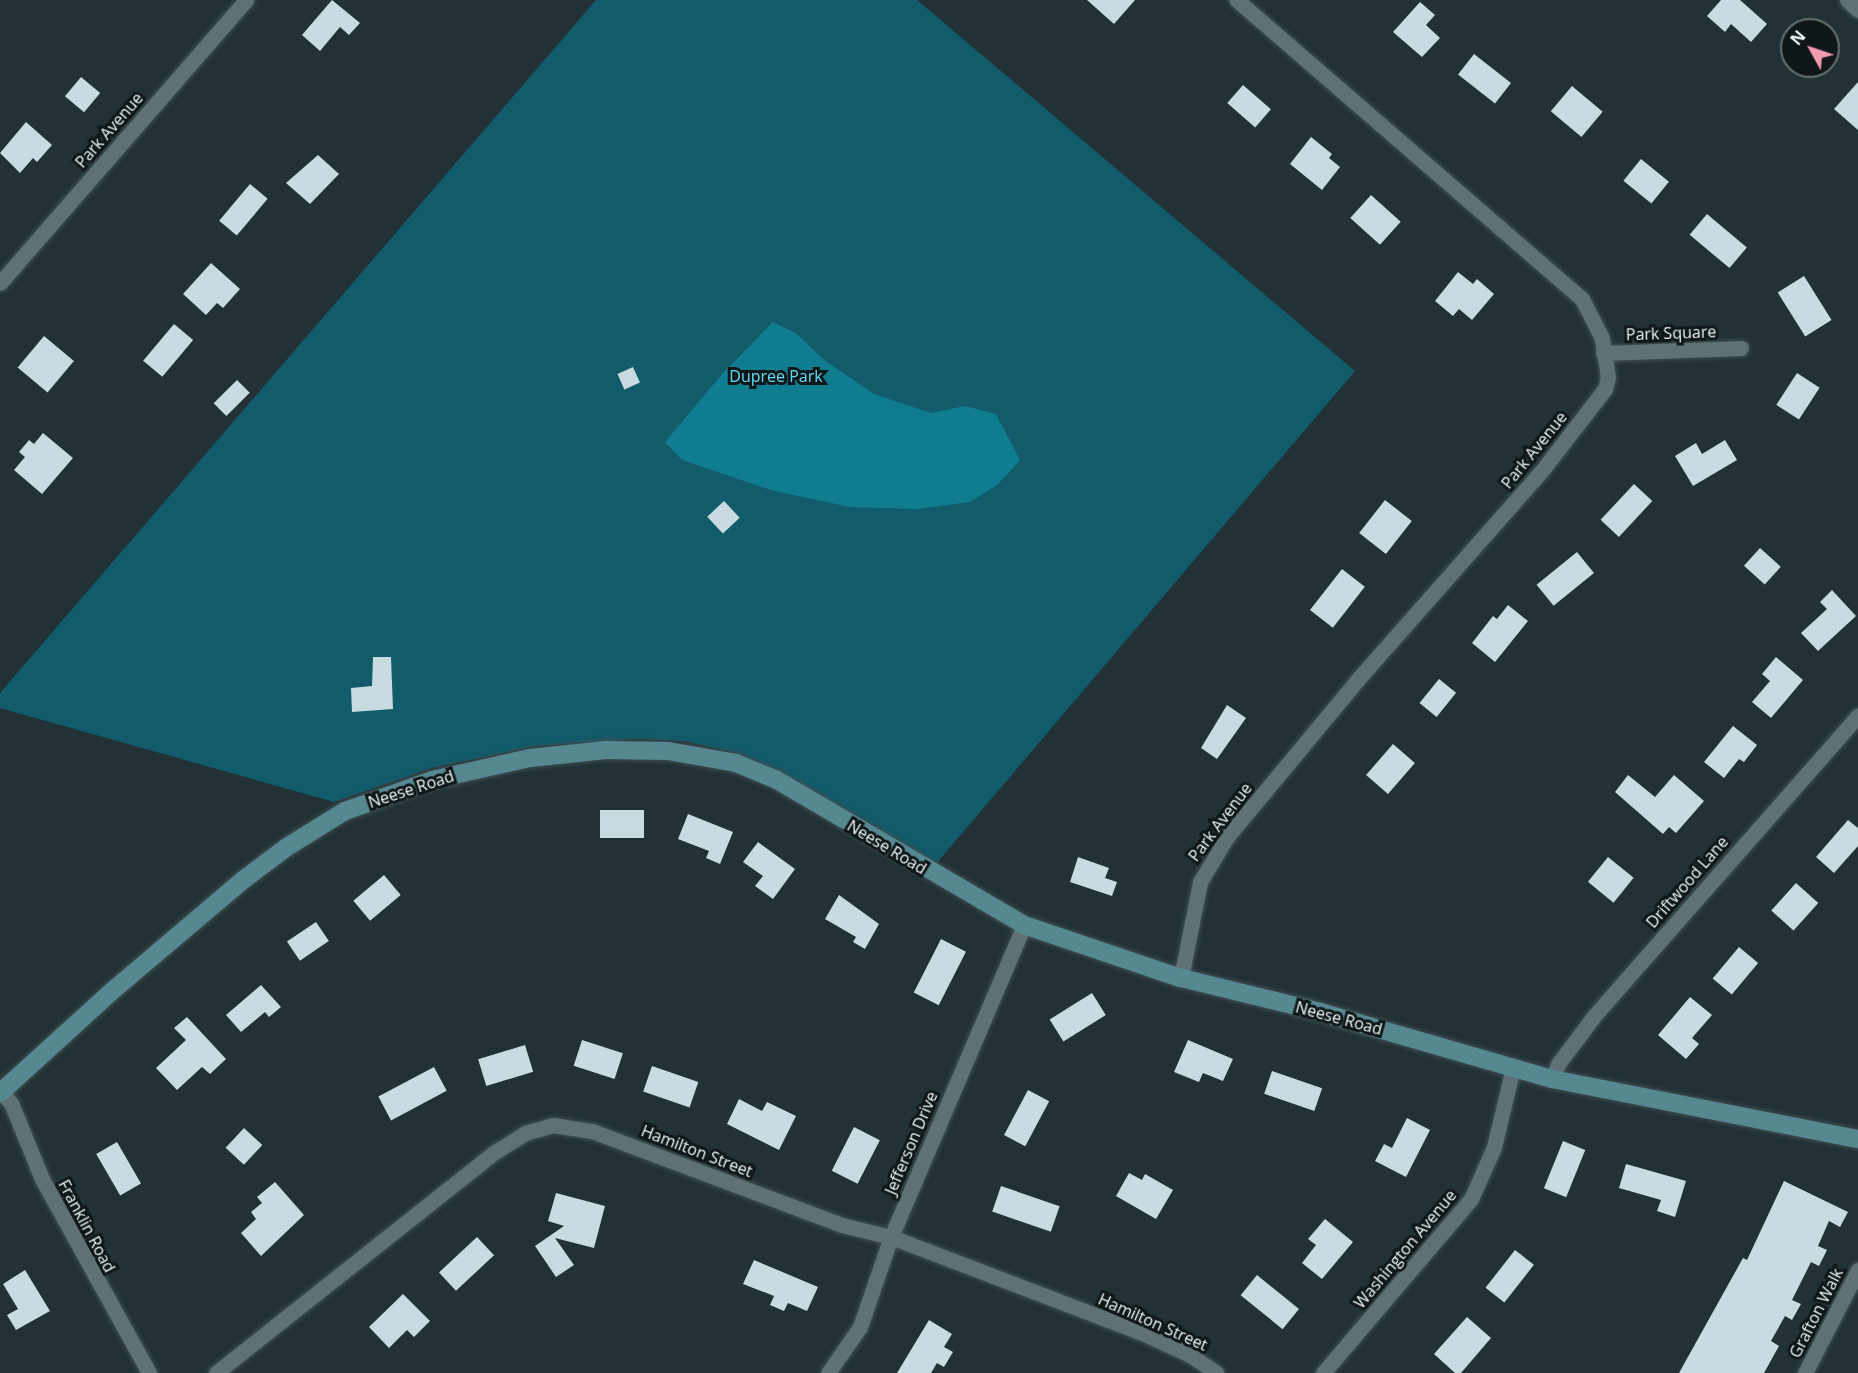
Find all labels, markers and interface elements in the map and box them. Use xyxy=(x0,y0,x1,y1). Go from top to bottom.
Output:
north arrow xyxy=(1780,18,1840,78)
text: N xyxy=(1785,26,1810,50)
street label: Park Avenue xyxy=(71,88,147,172)
street label: Park Square xyxy=(1625,322,1717,344)
park label: Dupree Park xyxy=(729,366,823,386)
street label: Park Avenue xyxy=(1497,408,1571,492)
street label: Neese Road xyxy=(366,766,456,812)
street label: Park Avenue xyxy=(1184,779,1256,865)
street label: Neese Road xyxy=(844,816,930,878)
street label: Driftwood Lane xyxy=(1642,832,1732,932)
street label: Neese Road xyxy=(1294,997,1384,1039)
street label: Jefferson Drive xyxy=(881,1089,941,1197)
street label: Hamilton Street xyxy=(639,1121,755,1181)
street label: Franklin Road xyxy=(55,1176,119,1276)
street label: Washington Avenue xyxy=(1350,1186,1460,1312)
street label: Grafton Walk xyxy=(1785,1265,1847,1361)
street label: Hamilton Street xyxy=(1095,1289,1211,1355)

